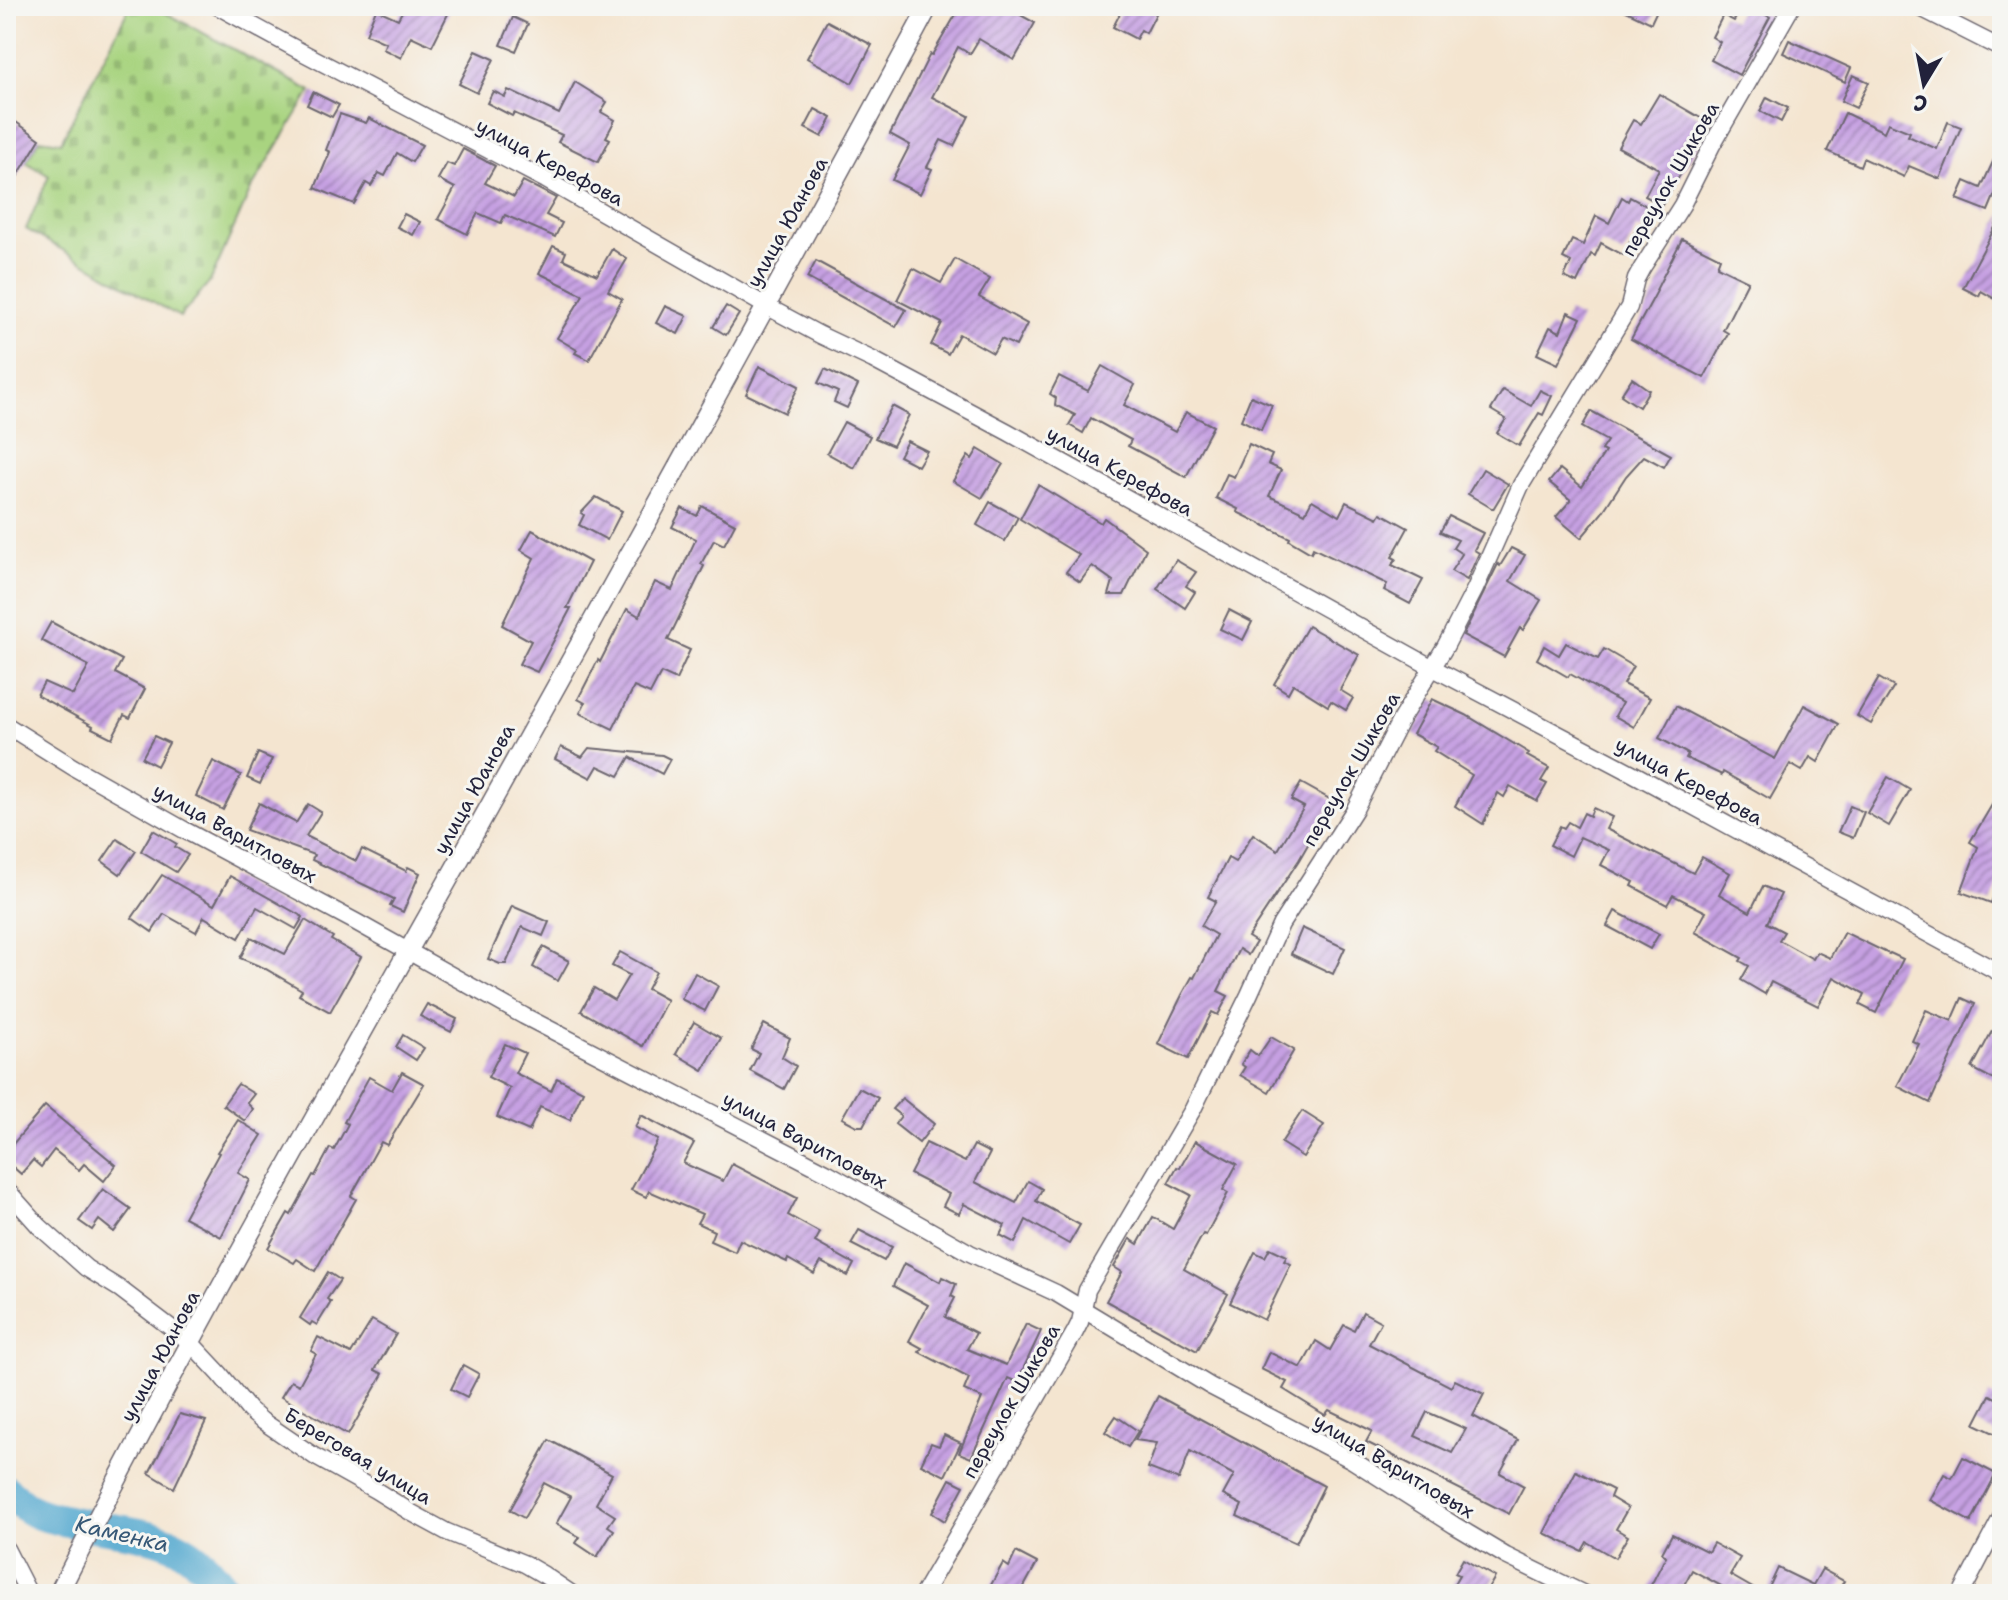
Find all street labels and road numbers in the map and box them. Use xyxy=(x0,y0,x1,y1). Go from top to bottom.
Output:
street label: переулок Шикова xyxy=(1615,97,1725,261)
street label: улица Керефова xyxy=(472,112,629,212)
street label: улица Юанова xyxy=(740,152,834,292)
street label: улица Керефова xyxy=(1042,420,1198,522)
street label: переулок Шикова xyxy=(1296,687,1406,851)
street label: улица Юанова xyxy=(427,719,521,859)
street label: улица Керефова xyxy=(1611,731,1768,831)
street label: улица Варитловых xyxy=(149,777,321,889)
street label: улица Варитловых xyxy=(718,1086,892,1194)
street label: улица Юанова xyxy=(114,1285,206,1426)
street label: переулок Шикова xyxy=(956,1319,1066,1483)
street label: Береговая улица xyxy=(279,1402,437,1511)
street label: улица Варитловых xyxy=(1309,1408,1479,1524)

